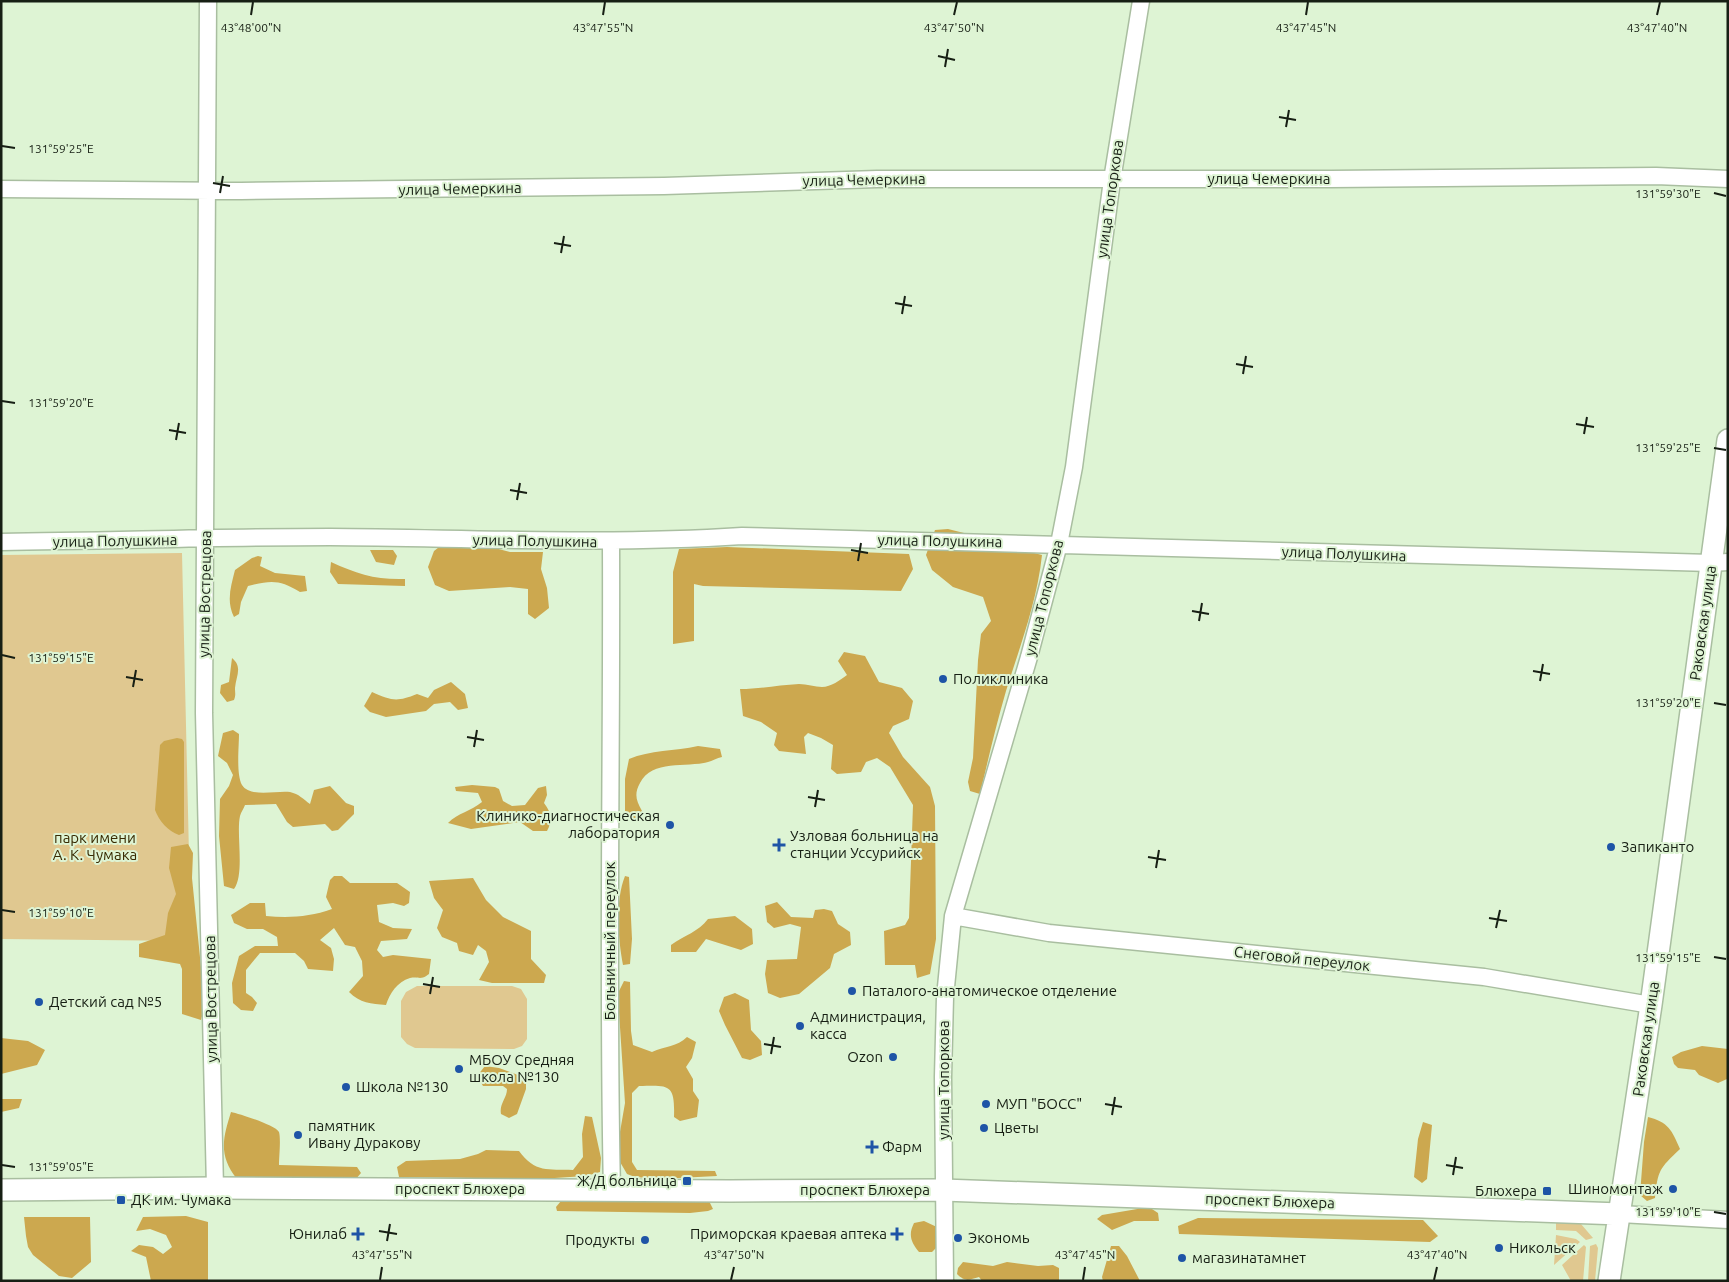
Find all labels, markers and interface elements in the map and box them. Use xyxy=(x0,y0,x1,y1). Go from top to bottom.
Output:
text: 43°48'00"N xyxy=(221,21,281,34)
text: 43°47'55"N xyxy=(573,21,633,34)
text: 43°47'50"N xyxy=(924,21,984,34)
text: 43°47'45"N xyxy=(1276,21,1336,34)
text: 43°47'40"N xyxy=(1627,21,1687,34)
street label: улица Топоркова xyxy=(1093,139,1126,259)
text: 131°59'25"E xyxy=(28,142,94,155)
street label: улица Чемеркина xyxy=(802,170,926,189)
street label: улица Чемеркина xyxy=(1207,170,1331,187)
street label: улица Чемеркина xyxy=(398,179,522,198)
text: 131°59'30"E xyxy=(1635,187,1701,200)
text: 131°59'20"E xyxy=(28,396,94,409)
text: 131°59'25"E xyxy=(1635,441,1701,454)
street label: улица Вострецова xyxy=(195,530,214,658)
street label: улица Полушкина xyxy=(52,531,178,550)
street label: улица Полушкина xyxy=(472,531,598,550)
street label: улица Полушкина xyxy=(877,531,1003,550)
street label: улица Топоркова xyxy=(1021,538,1066,658)
street label: улица Полушкина xyxy=(1281,543,1407,564)
street label: Раковская улица xyxy=(1686,564,1719,682)
text: 131°59'15"E xyxy=(28,651,94,664)
place label: Поликлиника xyxy=(953,670,1049,687)
marker: Поликлиника xyxy=(937,673,949,685)
text: 131°59'20"E xyxy=(1635,696,1701,709)
place label: Клинико-диагностическая лаборатория xyxy=(476,807,660,841)
marker: Клинико-диагностическая лаборатория xyxy=(664,819,676,831)
place label: Узловая больница на станции Уссурийск xyxy=(790,827,939,861)
park label: парк имени А. К. Чумака xyxy=(53,829,137,863)
marker: Узловая больница на станции Уссурийск xyxy=(772,838,786,852)
place label: Запиканто xyxy=(1621,838,1694,855)
marker: Запиканто xyxy=(1605,841,1617,853)
street label: Больничный переулок xyxy=(601,861,618,1020)
text: 131°59'10"E xyxy=(28,906,94,919)
street label: улица Вострецова xyxy=(201,935,220,1063)
street label: Снеговой переулок xyxy=(1233,943,1371,974)
text: 131°59'15"E xyxy=(1635,951,1701,964)
street label: Раковская улица xyxy=(1629,980,1662,1098)
place label: Паталого-анатомическое отделение xyxy=(862,982,1117,999)
marker: Паталого-анатомическое отделение xyxy=(846,985,858,997)
place label: Детский сад №5 xyxy=(49,993,162,1010)
marker: Детский сад №5 xyxy=(33,996,45,1008)
place label: Администрация, касса xyxy=(810,1008,926,1042)
marker: Администрация, касса xyxy=(794,1020,806,1032)
street label: улица Топоркова xyxy=(935,1020,952,1140)
place label: Ozon xyxy=(847,1048,883,1065)
place label: МБОУ Средняя школа №130 xyxy=(469,1051,574,1085)
marker: Ozon xyxy=(887,1051,899,1063)
marker: МБОУ Средняя школа №130 xyxy=(453,1063,465,1075)
place label: Школа №130 xyxy=(356,1078,449,1095)
marker: Школа №130 xyxy=(340,1081,352,1093)
place label: МУП "БОСС" xyxy=(996,1095,1082,1112)
marker: МУП "БОСС" xyxy=(980,1098,992,1110)
place label: памятник Ивану Дуракову xyxy=(308,1117,420,1151)
place label: Цветы xyxy=(994,1119,1039,1136)
marker: Цветы xyxy=(978,1122,990,1134)
marker: памятник Ивану Дуракову xyxy=(292,1129,304,1141)
place label: Фарм xyxy=(882,1138,922,1155)
marker: Фарм xyxy=(866,1141,878,1153)
text: 131°59'05"E xyxy=(28,1160,94,1173)
place label: Ж/Д больница xyxy=(577,1172,677,1189)
marker: Ж/Д больница xyxy=(681,1175,693,1187)
street label: проспект Блюхера xyxy=(395,1180,525,1197)
place label: Шиномонтаж xyxy=(1568,1180,1663,1197)
street label: проспект Блюхера xyxy=(800,1181,930,1198)
place label: Блюхера xyxy=(1475,1182,1537,1199)
marker: Шиномонтаж xyxy=(1667,1183,1679,1195)
marker: Блюхера xyxy=(1541,1185,1553,1197)
street label: проспект Блюхера xyxy=(1205,1190,1335,1211)
place label: ДК им. Чумака xyxy=(131,1191,231,1208)
marker: ДК им. Чумака xyxy=(115,1194,127,1206)
text: 131°59'10"E xyxy=(1635,1205,1701,1218)
place label: Юнилаб xyxy=(289,1225,347,1242)
place label: Приморская краевая аптека xyxy=(690,1225,887,1242)
marker: Юнилаб xyxy=(351,1227,365,1241)
marker: Приморская краевая аптека xyxy=(891,1228,903,1240)
place label: Экономь xyxy=(968,1229,1030,1246)
place label: Продукты xyxy=(565,1231,635,1248)
marker: Экономь xyxy=(952,1232,964,1244)
marker: Продукты xyxy=(639,1234,651,1246)
place label: Никольск xyxy=(1509,1239,1576,1256)
marker: Никольск xyxy=(1493,1242,1505,1254)
text: 43°47'55"N xyxy=(352,1248,412,1261)
text: 43°47'50"N xyxy=(704,1248,764,1261)
text: 43°47'45"N xyxy=(1055,1248,1115,1261)
text: 43°47'40"N xyxy=(1407,1248,1467,1261)
place label: магазинатамнет xyxy=(1192,1249,1306,1266)
marker: магазинатамнет xyxy=(1176,1252,1188,1264)

